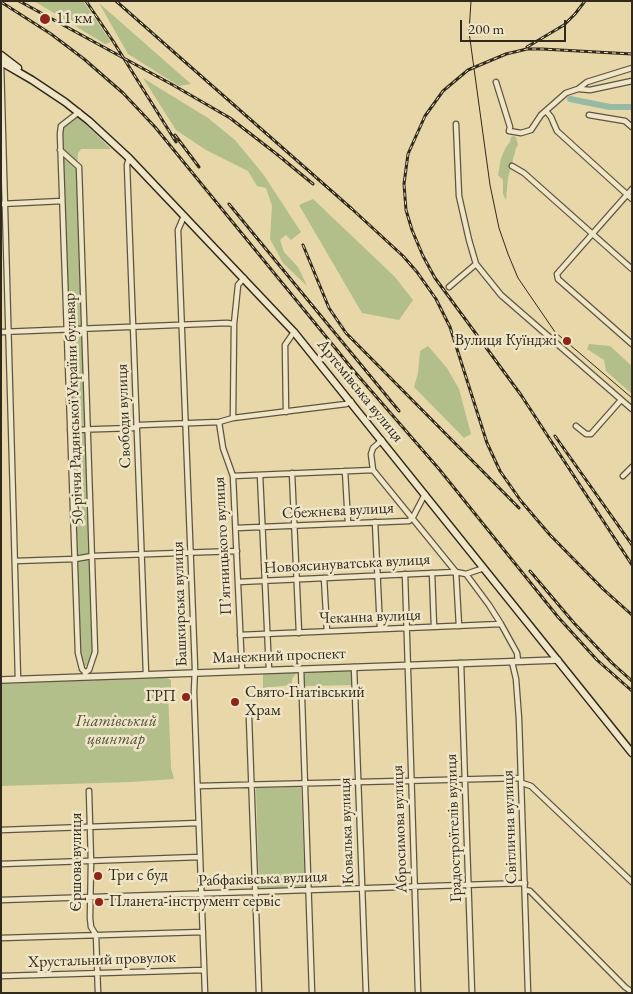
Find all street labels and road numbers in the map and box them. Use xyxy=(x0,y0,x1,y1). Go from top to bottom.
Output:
street label: 50-річчя Радянської України бульвар xyxy=(60,292,88,526)
street label: Артемівська вулиця xyxy=(313,336,407,446)
street label: Свободи вулиця xyxy=(113,363,135,469)
street label: П’ятницького вулиця xyxy=(210,476,236,616)
street label: Сбежнєва вулиця xyxy=(282,498,394,524)
street label: Башкирська вулиця xyxy=(168,541,192,667)
street label: Новоясинуватська вулиця xyxy=(263,550,431,578)
street label: Чеканна вулиця xyxy=(319,606,421,628)
street label: Манежний проспект xyxy=(212,644,346,668)
street label: Градостроїтелiв вулиця xyxy=(442,753,466,903)
street label: Абросимова вулиця xyxy=(388,765,412,893)
street label: Світлична вулиця xyxy=(498,770,522,884)
street label: Ковалька вулиця xyxy=(336,777,358,885)
street label: Єршова вулиця xyxy=(67,813,87,911)
street label: Рабфаківська вулиця xyxy=(198,867,328,891)
street label: Хрустальний провулок xyxy=(28,948,176,972)

